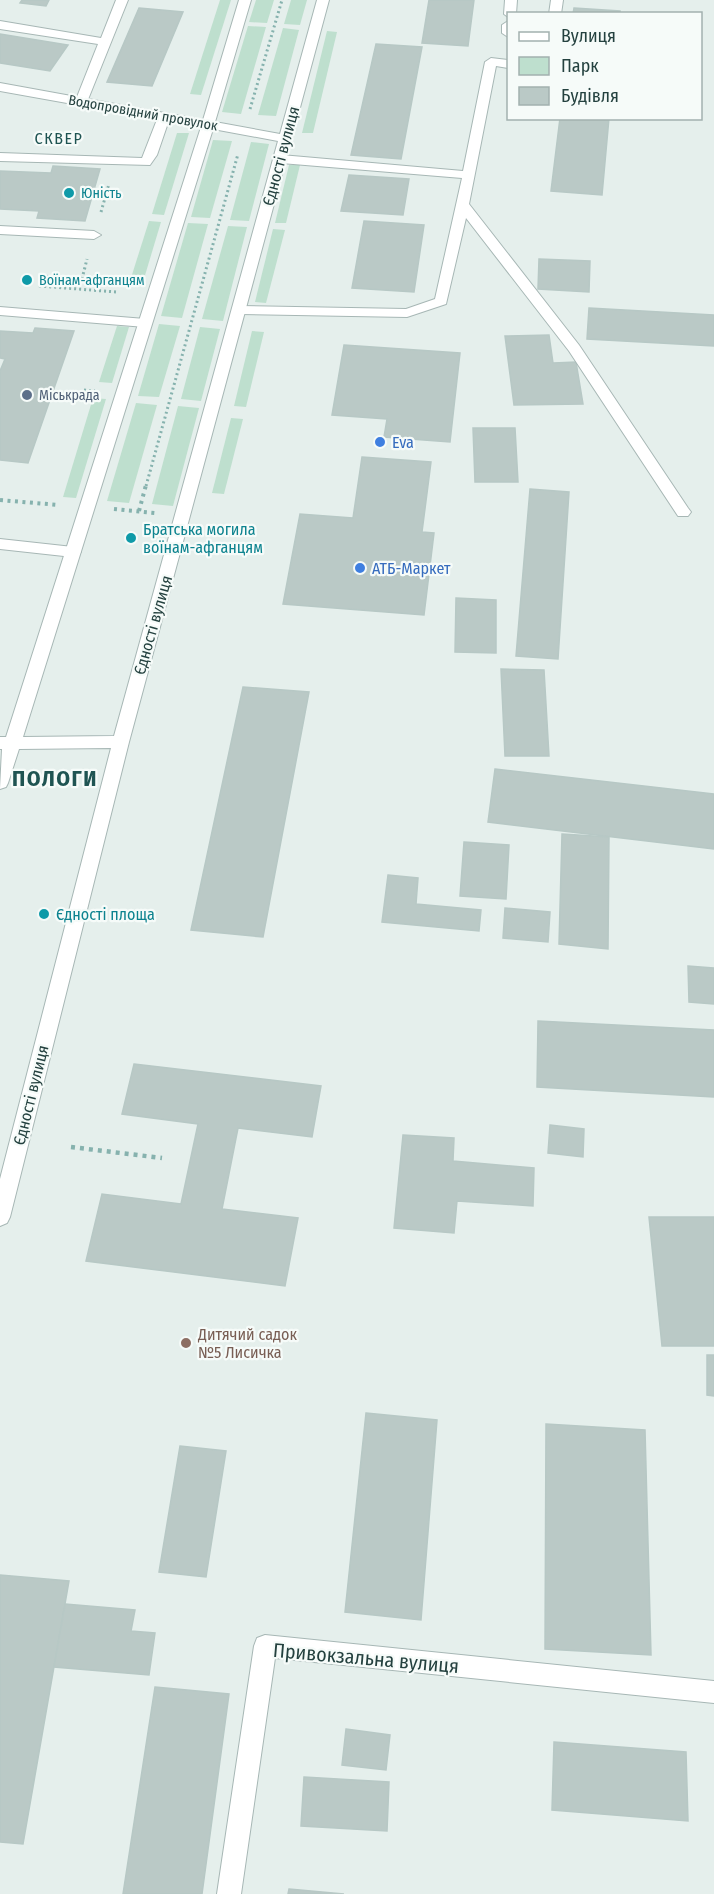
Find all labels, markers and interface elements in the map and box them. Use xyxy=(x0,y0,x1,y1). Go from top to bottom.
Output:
legend xyxy=(507,12,702,120)
text: Вулиця xyxy=(561,25,616,47)
text: Парк xyxy=(561,55,599,77)
text: Будівля xyxy=(561,85,619,107)
street label: Водопровідний провулок xyxy=(67,91,219,135)
street label: Єдності вулиця xyxy=(259,104,303,208)
district label: СКВЕР xyxy=(35,129,83,148)
place label: Юність xyxy=(81,185,122,202)
marker: Юність xyxy=(62,186,76,200)
place label: Воїнам-афганцям xyxy=(39,272,145,289)
marker: Воїнам-афганцям xyxy=(20,273,34,287)
place label: Міськрада xyxy=(39,387,100,404)
marker: Міськрада xyxy=(20,388,34,402)
place label: Eva xyxy=(392,433,414,452)
marker: Eva xyxy=(373,435,387,449)
place label: Братська могила воїнам-афганцям xyxy=(143,520,263,557)
marker: Братська могила воїнам-афганцям xyxy=(124,531,138,545)
place label: АТБ-Маркет xyxy=(372,559,451,578)
marker: АТБ-Маркет xyxy=(353,561,367,575)
street label: Єдності вулиця xyxy=(130,573,176,677)
district label: ПОЛОГИ xyxy=(12,765,98,792)
place label: Єдності площа xyxy=(56,905,155,924)
marker: Єдності площа xyxy=(37,907,51,921)
street label: Єдності вулиця xyxy=(9,1043,53,1147)
place label: Дитячий садок №5 Лисичка xyxy=(197,1325,297,1362)
marker: Дитячий садок №5 Лисичка xyxy=(179,1336,193,1350)
street label: Привокзальна вулиця xyxy=(272,1638,460,1678)

